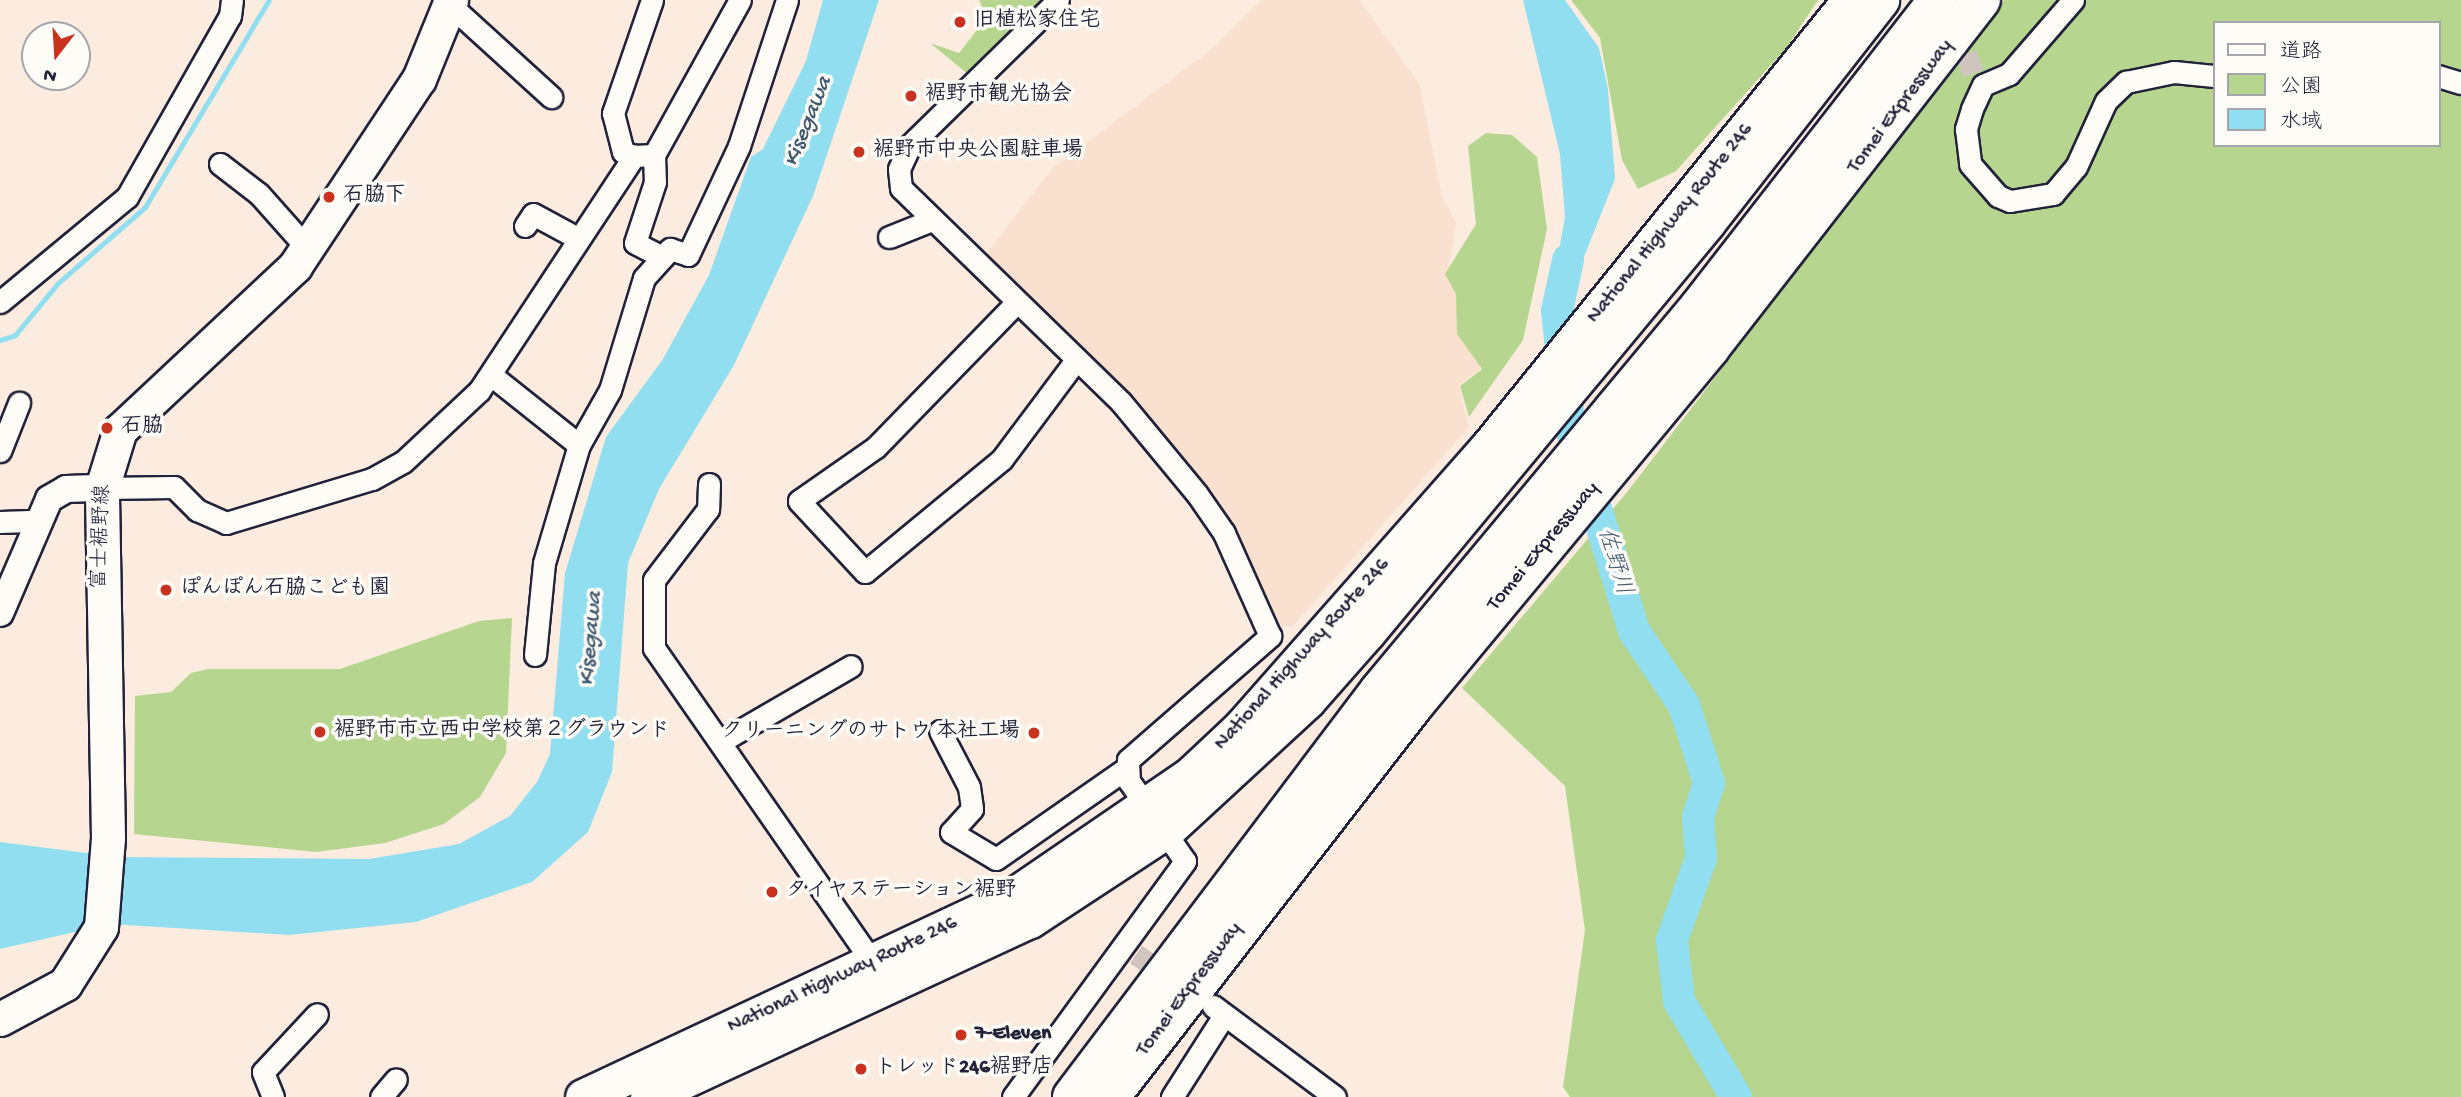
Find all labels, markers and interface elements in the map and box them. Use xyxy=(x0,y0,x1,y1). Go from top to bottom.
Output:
place label: 旧植松家住宅 xyxy=(974,9,1100,35)
marker: 旧植松家住宅 xyxy=(952,14,968,30)
north arrow xyxy=(21,21,91,91)
legend xyxy=(2212,21,2440,147)
street label: Tomei Expressway xyxy=(1843,35,1959,179)
text: 道路 xyxy=(2280,41,2322,66)
text: N xyxy=(41,62,60,87)
water label: Kisegawa xyxy=(779,73,839,171)
text: 公園 xyxy=(2280,76,2322,101)
place label: 裾野市観光協会 xyxy=(925,83,1072,109)
marker: 裾野市観光協会 xyxy=(903,88,919,104)
text: 水域 xyxy=(2280,111,2322,136)
street label: National Highway Route 246 xyxy=(1582,119,1760,329)
place label: 裾野市中央公園駐車場 xyxy=(873,139,1083,165)
marker: 裾野市中央公園駐車場 xyxy=(851,144,867,160)
place label: 石脇下 xyxy=(343,184,406,210)
marker: 石脇下 xyxy=(321,189,337,205)
place label: 石脇 xyxy=(121,415,163,441)
marker: 石脇 xyxy=(99,420,115,436)
street label: Tomei Expressway xyxy=(1483,477,1605,617)
street label: 富士裾野線 xyxy=(89,484,117,590)
water label: 佐野川 xyxy=(1590,525,1636,599)
street label: National Highway Route 246 xyxy=(1210,553,1396,757)
place label: ぽんぽん石脇こども園 xyxy=(180,577,390,603)
marker: ぽんぽん石脇こども園 xyxy=(158,582,174,598)
water label: Kisegawa xyxy=(574,591,610,687)
place label: 裾野市市立西中学校第２グラウンド xyxy=(334,719,670,745)
place label: クリーニングのサトウ 本社工場 xyxy=(721,720,1020,746)
marker: 裾野市市立西中学校第２グラウンド xyxy=(312,724,328,740)
marker: クリーニングのサトウ 本社工場 xyxy=(1026,725,1042,741)
place label: タイヤステーション裾野 xyxy=(786,879,1017,905)
marker: タイヤステーション裾野 xyxy=(764,884,780,900)
street label: National Highway Route 246 xyxy=(724,912,962,1040)
street label: Tomei Expressway xyxy=(1132,918,1248,1062)
place label: 7-Eleven xyxy=(975,1022,1051,1048)
marker: 7-Eleven xyxy=(953,1027,969,1043)
place label: トレッド246裾野店 xyxy=(875,1056,1053,1082)
marker: トレッド246裾野店 xyxy=(853,1061,869,1077)

